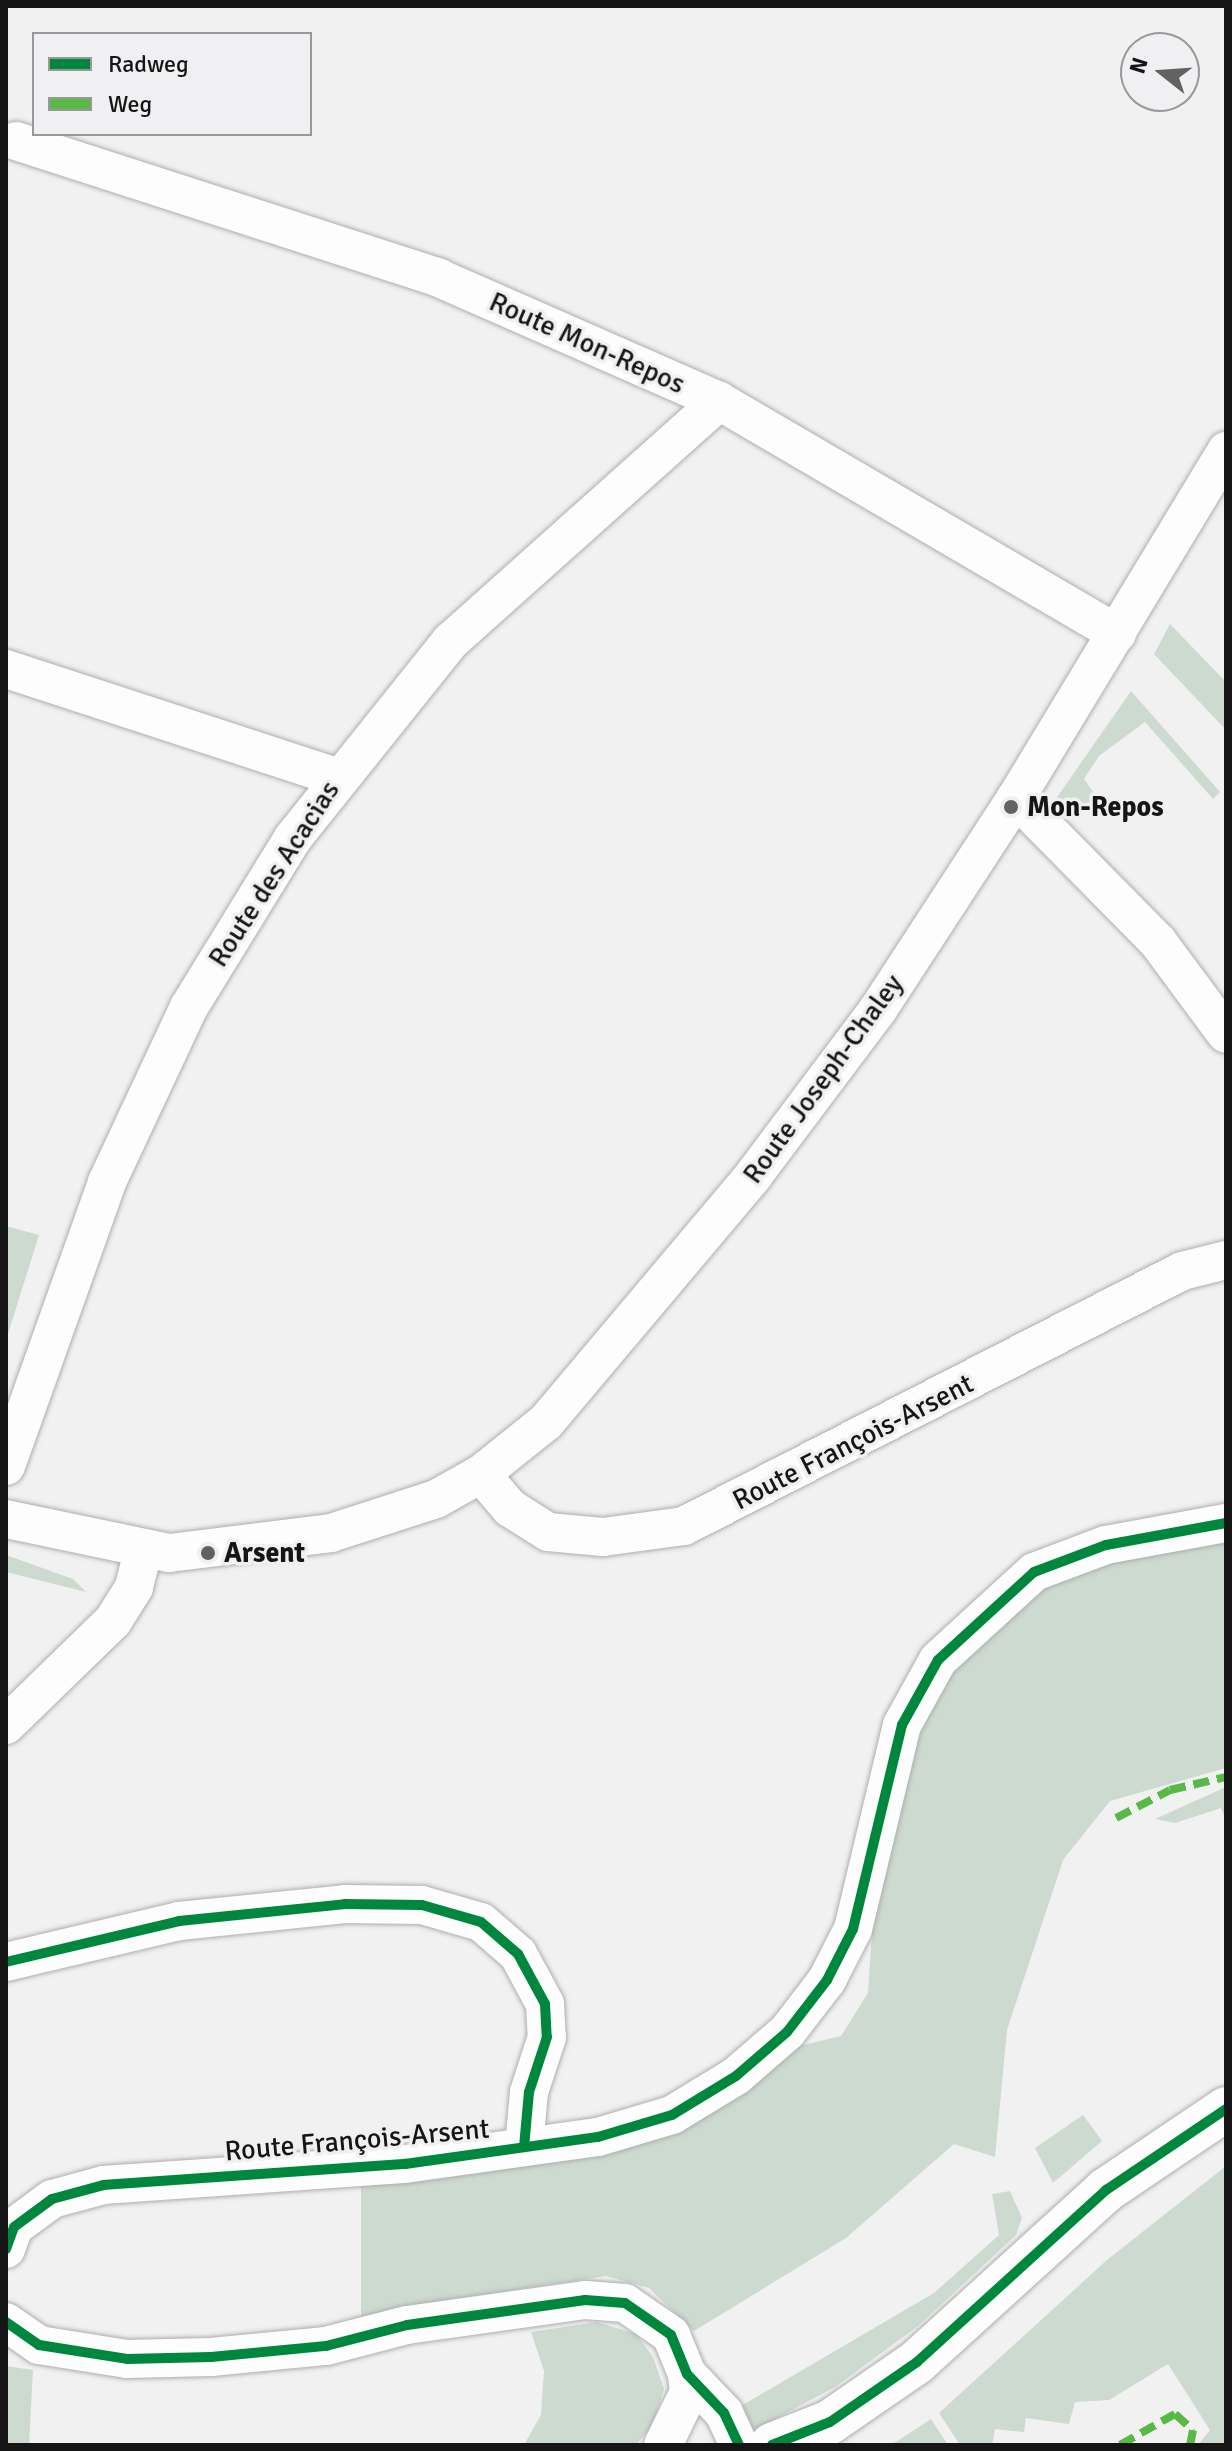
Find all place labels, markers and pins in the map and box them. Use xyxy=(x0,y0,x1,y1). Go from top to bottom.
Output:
place label: Mon-Repos xyxy=(1027,790,1164,824)
marker: Mon-Repos xyxy=(1002,798,1020,816)
place label: Arsent xyxy=(224,1536,305,1570)
marker: Arsent xyxy=(199,1544,217,1562)

